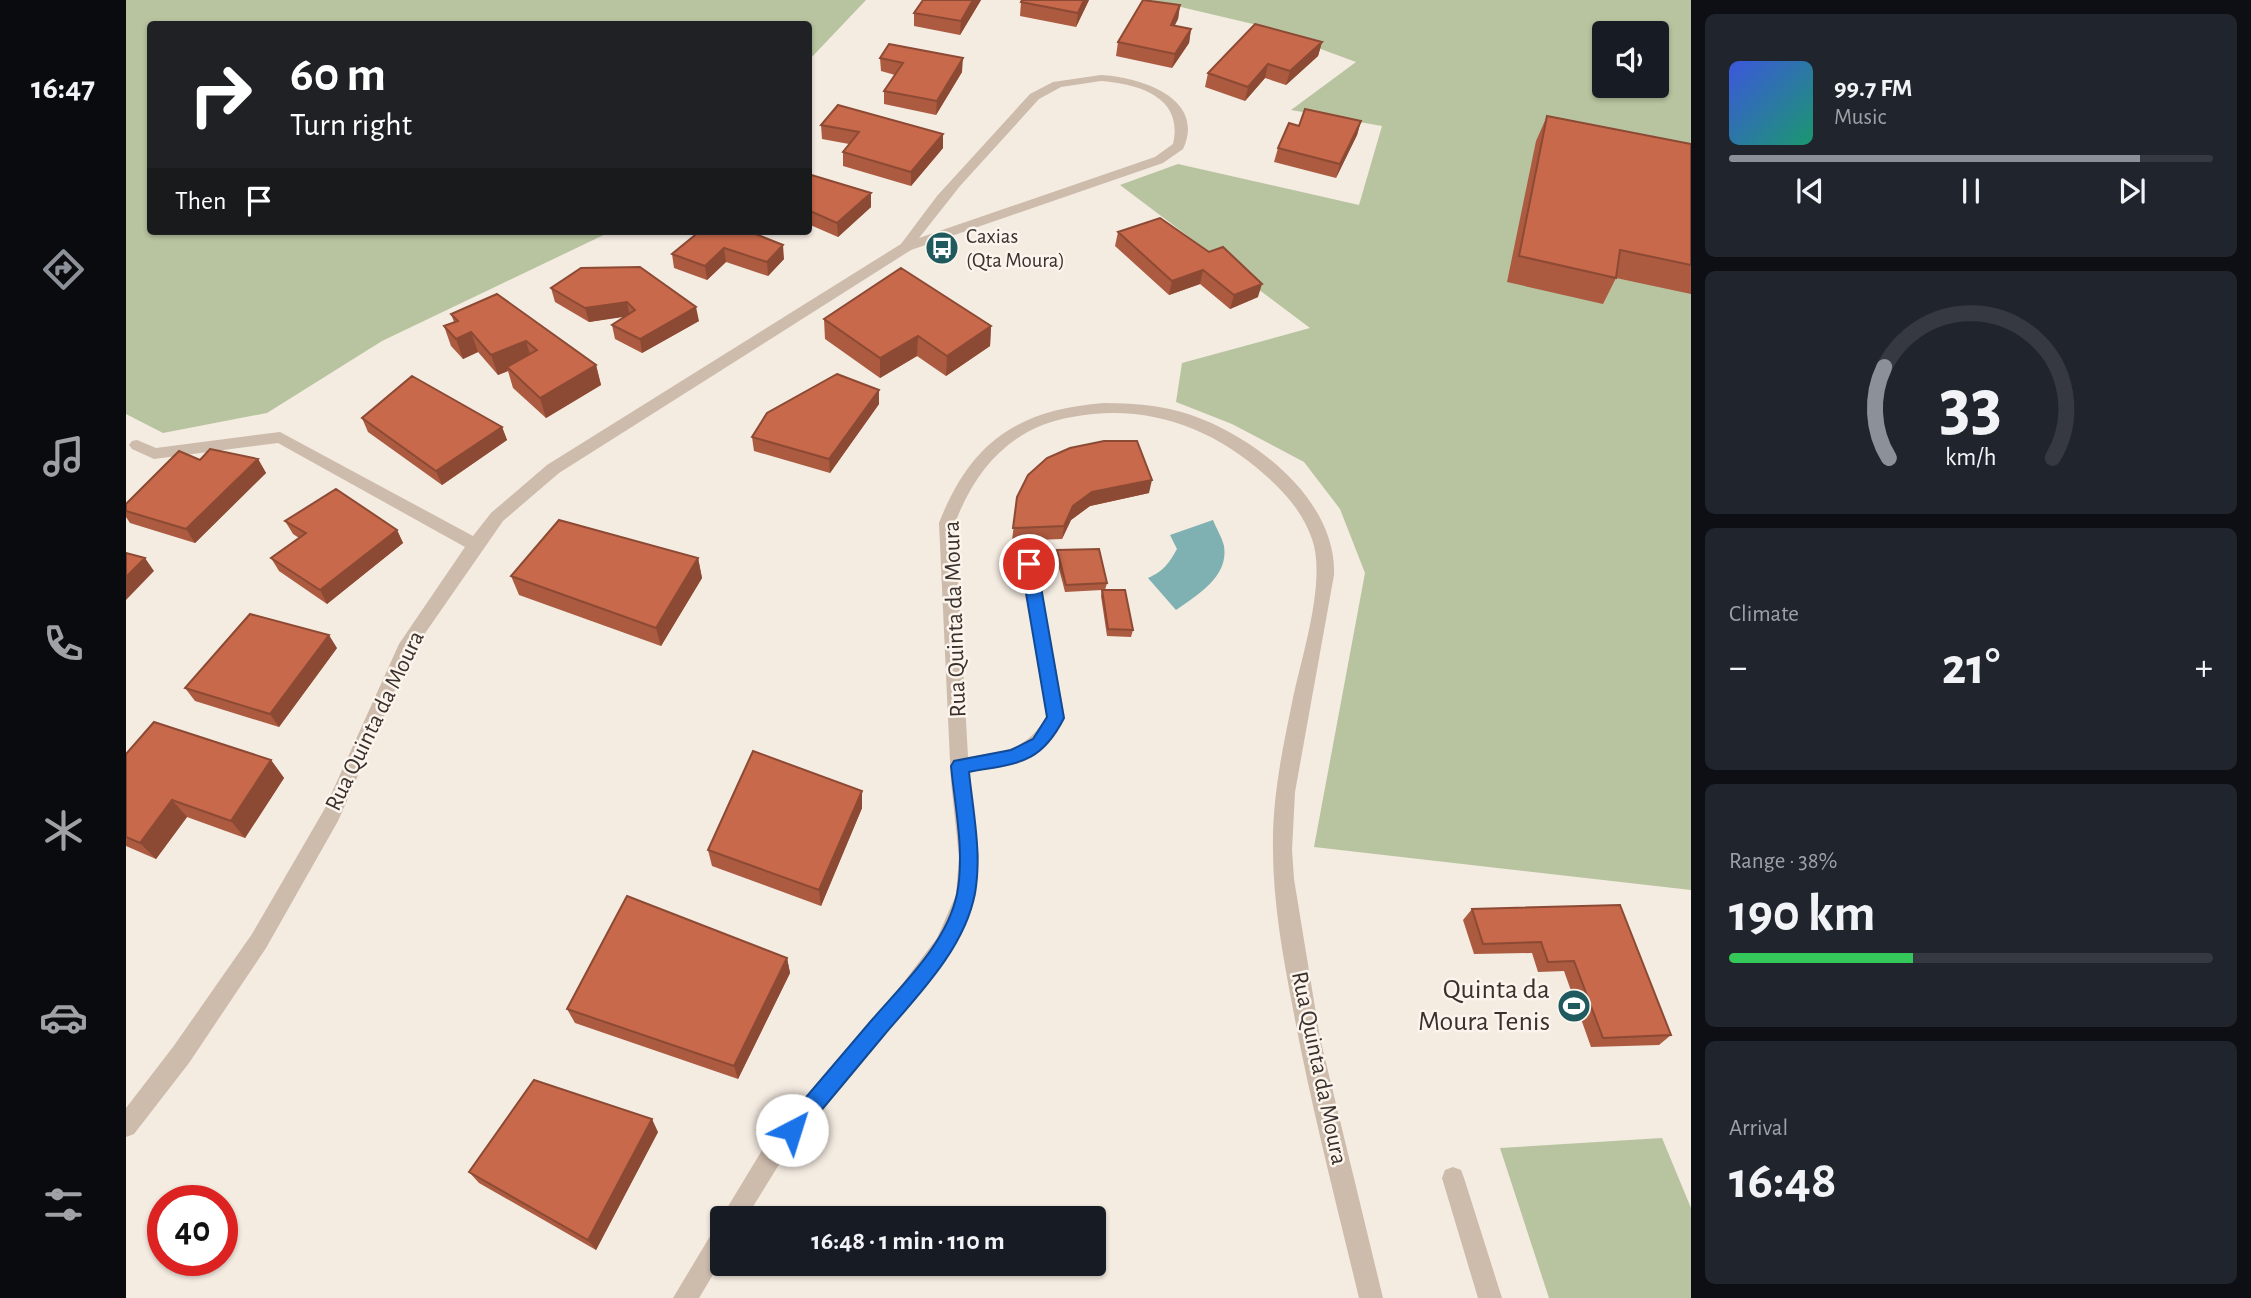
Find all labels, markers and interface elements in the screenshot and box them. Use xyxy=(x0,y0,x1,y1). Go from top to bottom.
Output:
map controls xyxy=(1592,21,1669,98)
button: sound xyxy=(1592,21,1669,98)
icon: right xyxy=(175,49,266,140)
text: 60 m xyxy=(290,51,386,100)
text: 16:47 xyxy=(31,72,95,104)
text: 99.7 FM xyxy=(1834,75,1913,101)
text: Music xyxy=(1834,106,1886,129)
text: Turn right xyxy=(290,109,412,141)
icon: previous xyxy=(1791,172,1829,210)
icon: pause xyxy=(1952,172,1990,210)
icon: next xyxy=(2113,172,2151,210)
icon: arrive xyxy=(240,182,278,220)
text: Then xyxy=(175,188,226,214)
place label: Caxias (Qta Moura) xyxy=(966,226,1065,271)
bus stop icon: Caxias (Qta Moura) xyxy=(923,229,961,267)
icon: directions xyxy=(39,245,88,294)
text: 33 xyxy=(1940,371,2002,444)
icon: music xyxy=(39,432,88,481)
text: km/h xyxy=(1945,445,1997,470)
street label: Rua Quinta da Moura xyxy=(940,520,970,718)
pin xyxy=(999,534,1059,594)
icon: arrive xyxy=(1010,545,1048,583)
text: Climate xyxy=(1729,603,1799,626)
icon: phone xyxy=(39,619,88,668)
street label: Rua Quinta da Moura xyxy=(321,627,429,815)
text: 21° xyxy=(1942,641,2000,693)
text: − xyxy=(1729,649,1747,687)
text: + xyxy=(2195,649,2213,687)
icon: climate xyxy=(39,806,88,855)
text: Range · 38% xyxy=(1729,850,1838,873)
text: 190 km xyxy=(1729,888,1875,940)
street label: Rua Quinta da Moura xyxy=(1287,969,1351,1167)
place label: Quinta da Moura Tenis xyxy=(1418,976,1550,1036)
sports icon: Quinta da Moura Tenis xyxy=(1555,987,1593,1025)
icon: car xyxy=(39,993,88,1042)
position arrow xyxy=(755,1093,829,1167)
text: Arrival xyxy=(1729,1117,1788,1140)
text: 16:48 xyxy=(1729,1155,1837,1207)
icon: filters xyxy=(39,1180,88,1229)
speed limit sign: 40 xyxy=(147,1185,238,1276)
text: 16:48 · 1 min · 110 m xyxy=(811,1228,1005,1254)

